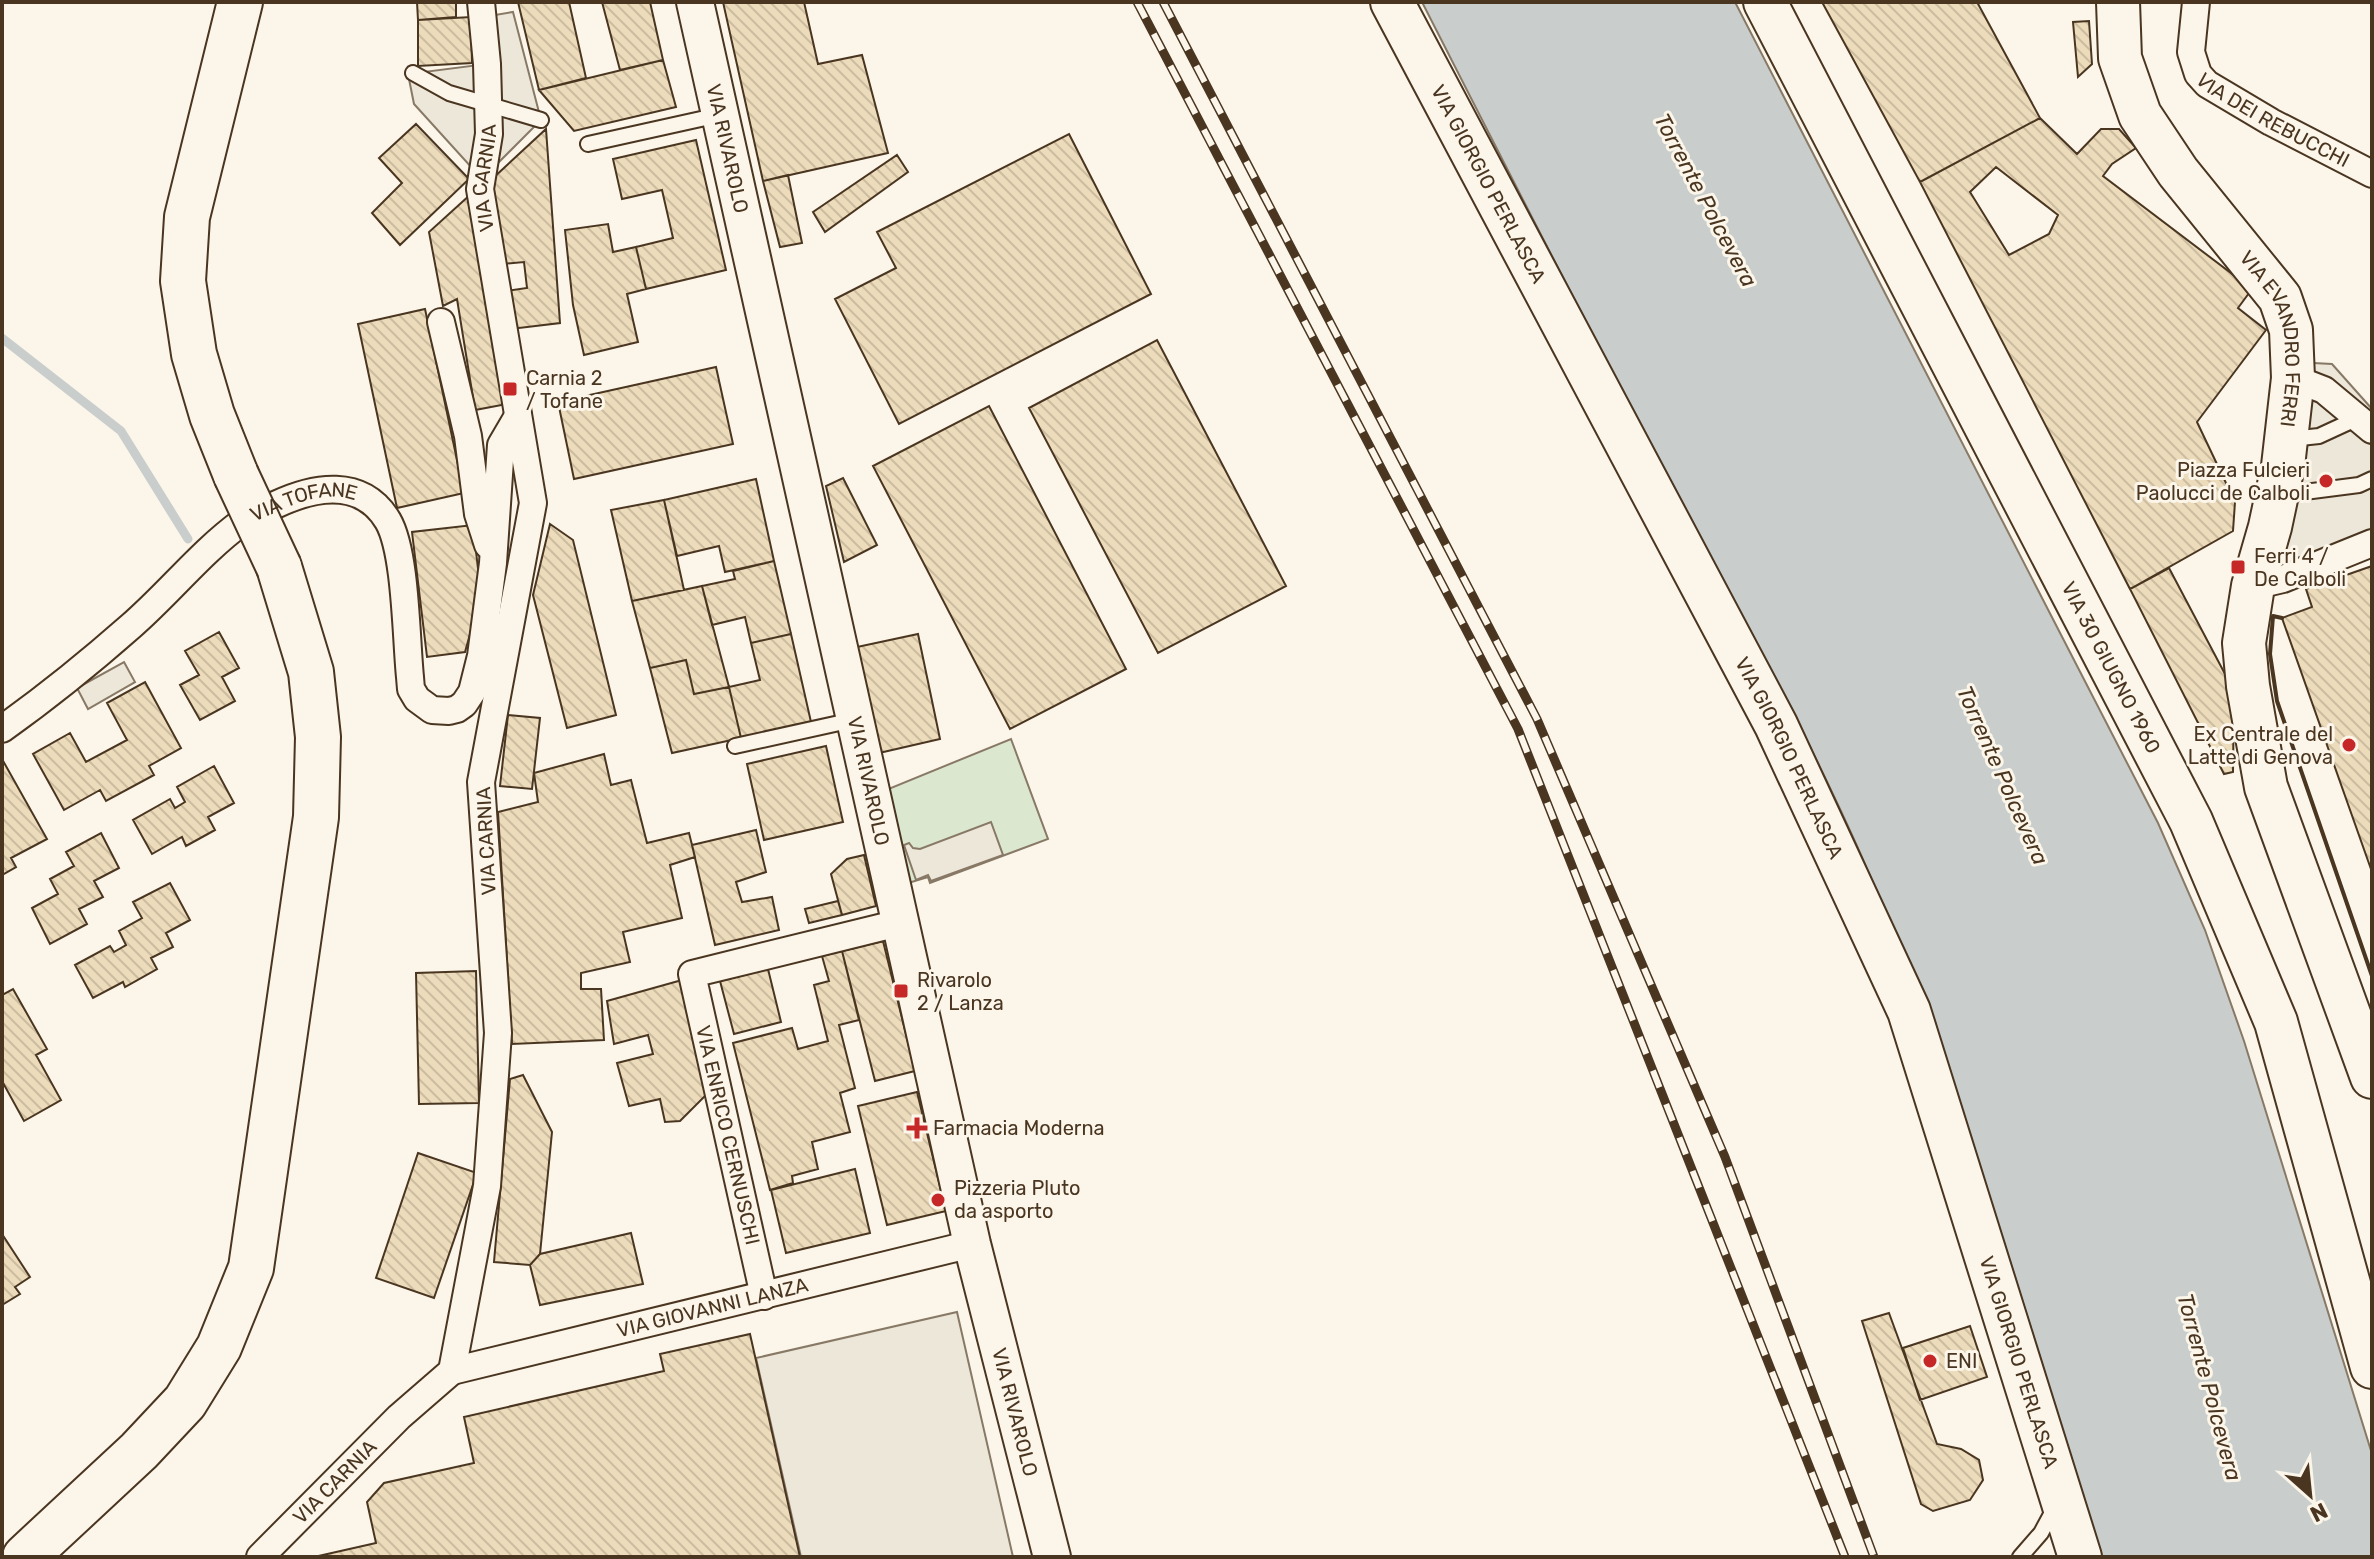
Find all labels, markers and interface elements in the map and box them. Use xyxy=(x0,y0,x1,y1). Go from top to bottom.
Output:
street label: VIA DEI REBUCCHI xyxy=(2191,68,2354,172)
street label: VIA GIORGIO PERLASCA xyxy=(1426,81,1551,287)
street label: VIA RIVAROLO xyxy=(702,82,754,215)
water label: Torrente Polcevera xyxy=(1648,109,1763,292)
street label: VIA CARNIA xyxy=(467,124,501,234)
street label: VIA EVANDRO FERRI xyxy=(2235,246,2305,428)
place label: Carnia 2 / Tofane xyxy=(526,366,603,413)
marker: Carnia 2 / Tofane xyxy=(501,380,519,398)
place label: Piazza Fulcieri Paolucci de Calboli xyxy=(2136,458,2310,505)
marker: Piazza Fulcieri Paolucci de Calboli xyxy=(2317,472,2335,490)
street label: VIA TOFANE xyxy=(246,477,360,527)
place label: Ferri 4 / De Calboli xyxy=(2254,544,2346,591)
marker: Ferri 4 / De Calboli xyxy=(2229,558,2247,576)
street label: VIA 30 GIUGNO 1960 xyxy=(2057,578,2166,757)
street label: VIA GIORGIO PERLASCA xyxy=(1730,653,1848,862)
water label: Torrente Polcevera xyxy=(1951,682,2054,869)
street label: VIA RIVAROLO xyxy=(843,714,895,848)
place label: Ex Centrale del Latte di Genova xyxy=(2188,722,2333,769)
marker: Ex Centrale del Latte di Genova xyxy=(2340,736,2358,754)
street label: VIA CARNIA xyxy=(471,786,501,896)
place label: Rivarolo 2 / Lanza xyxy=(917,968,1004,1015)
marker: Rivarolo 2 / Lanza xyxy=(892,982,910,1000)
street label: VIA ENRICO CERNUSCHI xyxy=(691,1023,765,1247)
place label: Farmacia Moderna xyxy=(933,1116,1105,1140)
marker: Farmacia Moderna xyxy=(908,1119,926,1137)
place label: Pizzeria Pluto da asporto xyxy=(954,1176,1081,1223)
marker: Pizzeria Pluto da asporto xyxy=(929,1191,947,1209)
street label: VIA GIORGIO PERLASCA xyxy=(1974,1253,2063,1471)
street label: VIA GIOVANNI LANZA xyxy=(614,1272,811,1342)
water label: Torrente Polcevera xyxy=(2172,1290,2248,1484)
street label: VIA RIVAROLO xyxy=(987,1345,1043,1479)
place label: ENI xyxy=(1946,1349,1977,1373)
marker: ENI xyxy=(1921,1352,1939,1370)
street label: VIA CARNIA xyxy=(288,1435,382,1529)
north arrow xyxy=(2270,1455,2350,1535)
text: N xyxy=(2306,1497,2332,1528)

